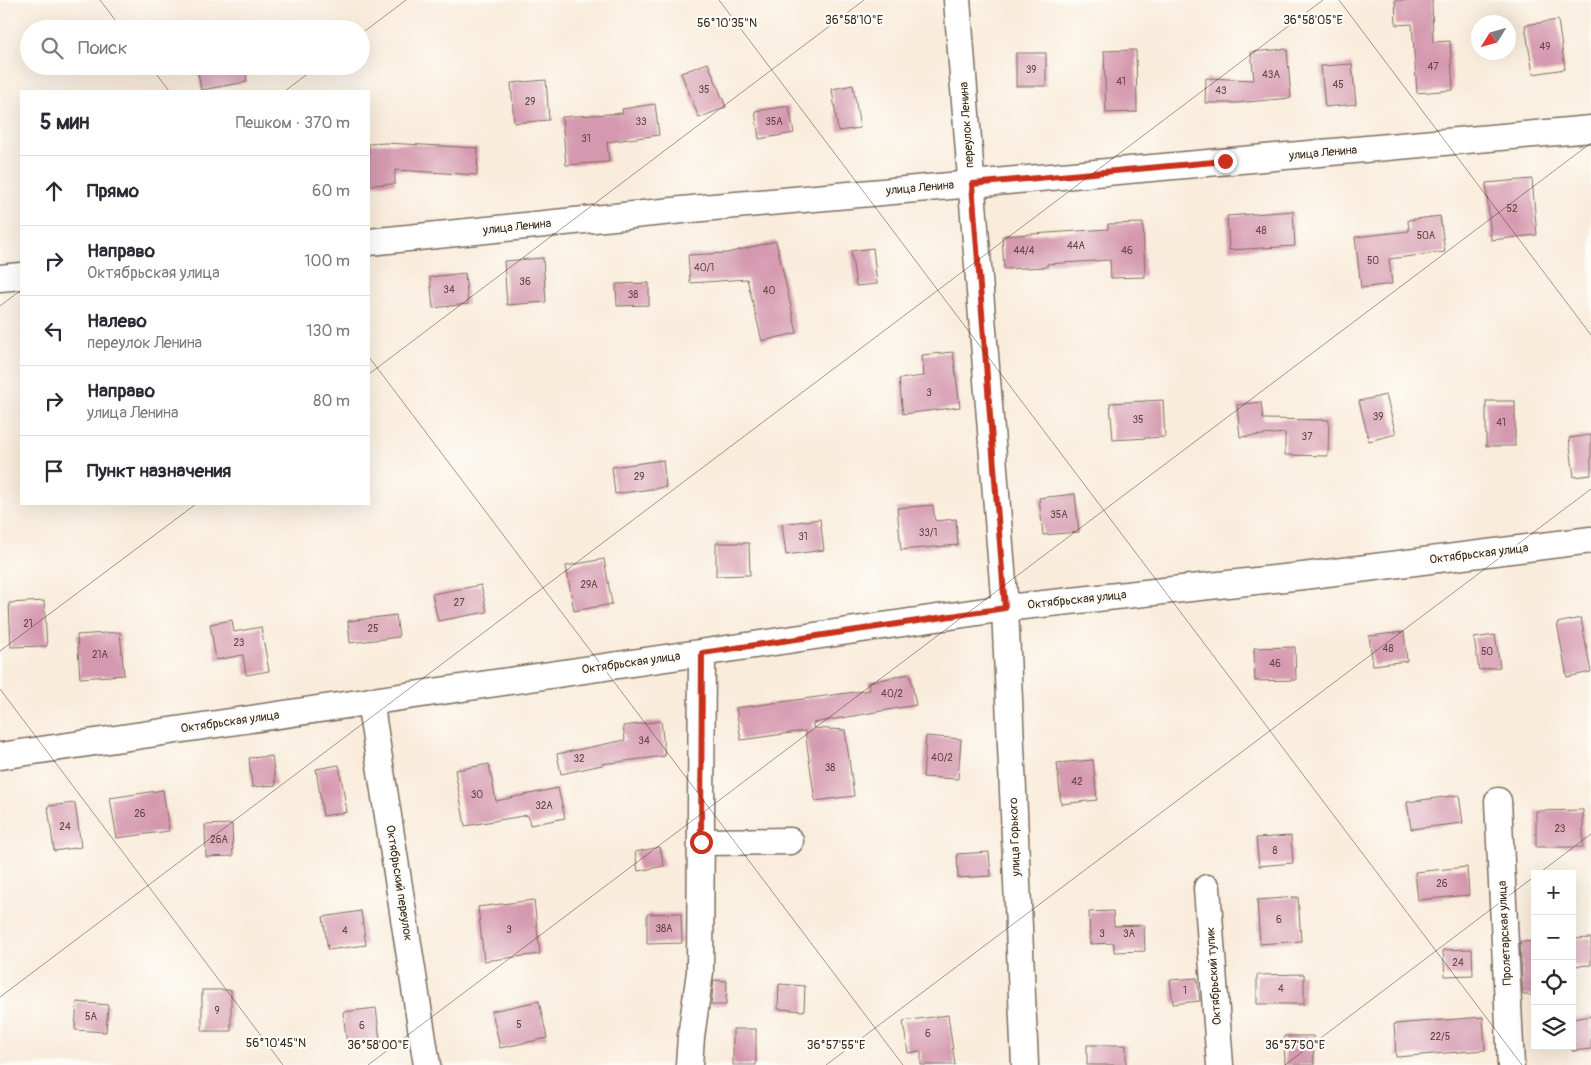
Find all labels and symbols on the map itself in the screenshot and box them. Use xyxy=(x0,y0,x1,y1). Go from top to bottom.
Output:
text: 36°58'10"E xyxy=(825,13,883,28)
text: 36°58'05"E xyxy=(1283,13,1343,28)
north arrow xyxy=(1471,15,1516,60)
text: 56°10'35"N xyxy=(697,16,757,31)
house number: 49 xyxy=(1540,41,1550,53)
house number: 47 xyxy=(1427,61,1439,73)
house number: 39 xyxy=(1026,64,1036,76)
house number: 43А xyxy=(1262,69,1280,81)
house number: 41 xyxy=(1116,76,1126,88)
house number: 45 xyxy=(1332,79,1344,91)
street label: переулок Ленина xyxy=(956,81,977,169)
house number: 35 xyxy=(699,84,710,96)
house number: 43 xyxy=(1215,85,1227,97)
house number: 29 xyxy=(525,96,535,108)
house number: 33 xyxy=(635,116,647,128)
house number: 35А xyxy=(765,116,783,128)
house number: 31 xyxy=(581,133,591,145)
street label: улица Ленина xyxy=(1287,143,1358,164)
route end xyxy=(1214,150,1237,173)
street label: улица Ленина xyxy=(884,178,955,199)
house number: 52 xyxy=(1506,203,1518,215)
street label: улица Ленина xyxy=(481,216,552,238)
house number: 48 xyxy=(1256,225,1266,237)
house number: 50А xyxy=(1417,230,1436,242)
house number: 44А xyxy=(1067,240,1086,252)
house number: 44/4 xyxy=(1014,245,1035,257)
house number: 46 xyxy=(1121,245,1133,257)
house number: 50 xyxy=(1367,255,1379,267)
house number: 40/1 xyxy=(694,262,714,274)
house number: 36 xyxy=(519,276,531,288)
house number: 34 xyxy=(443,284,455,296)
house number: 40 xyxy=(763,285,775,297)
house number: 38 xyxy=(628,289,638,301)
house number: 3 xyxy=(926,387,932,399)
house number: 39 xyxy=(1373,411,1383,423)
house number: 35 xyxy=(1133,414,1144,426)
house number: 41 xyxy=(1496,417,1506,429)
house number: 37 xyxy=(1302,431,1313,443)
house number: 29 xyxy=(634,471,644,483)
house number: 35А xyxy=(1050,509,1068,521)
house number: 33/1 xyxy=(919,527,937,539)
house number: 31 xyxy=(798,531,808,543)
street label: Октябрьская улица xyxy=(1429,540,1530,568)
house number: 29А xyxy=(580,579,598,591)
street label: Октябрьская улица xyxy=(1027,587,1128,613)
house number: 27 xyxy=(454,597,465,609)
house number: 21 xyxy=(23,618,33,630)
house number: 25 xyxy=(367,623,379,635)
house number: 23 xyxy=(234,637,245,649)
house number: 48 xyxy=(1383,643,1393,655)
house number: 50 xyxy=(1481,646,1493,658)
house number: 21А xyxy=(92,649,109,661)
street label: Октябрьская улица xyxy=(581,649,682,677)
house number: 46 xyxy=(1269,658,1281,670)
house number: 40/2 xyxy=(881,688,903,700)
street label: Октябрьская улица xyxy=(180,708,281,736)
house number: 34 xyxy=(638,735,650,747)
house number: 40/2 xyxy=(931,752,953,764)
house number: 32 xyxy=(573,753,585,765)
house number: 38 xyxy=(825,762,835,774)
house number: 42 xyxy=(1071,776,1083,788)
house number: 30 xyxy=(471,789,483,801)
street label: улица Горького xyxy=(1006,797,1024,878)
house number: 32А xyxy=(535,800,553,812)
house number: 26 xyxy=(134,808,146,820)
house number: 24 xyxy=(59,821,71,833)
house number: 23 xyxy=(1555,823,1566,835)
street label: Октябрьский переулок xyxy=(382,824,416,942)
route start xyxy=(690,831,713,854)
house number: 26А xyxy=(210,834,228,846)
house number: 8 xyxy=(1272,845,1278,857)
house number: 26 xyxy=(1436,878,1448,890)
street label: Пролетарская улица xyxy=(1495,880,1515,986)
house number: 6 xyxy=(1276,914,1282,926)
house number: 38А xyxy=(655,923,673,935)
house number: 3 xyxy=(506,924,512,936)
house number: 4 xyxy=(342,925,348,937)
street label: Октябрьский тупик xyxy=(1203,926,1225,1026)
house number: 3 xyxy=(1099,928,1105,940)
house number: 3А xyxy=(1123,928,1136,940)
house number: 24 xyxy=(1452,957,1464,969)
house number: 4 xyxy=(1278,983,1284,995)
house number: 1 xyxy=(1183,985,1187,997)
house number: 9 xyxy=(214,1005,220,1017)
house number: 5А xyxy=(85,1011,97,1023)
house number: 5 xyxy=(516,1019,522,1031)
house number: 6 xyxy=(359,1020,365,1032)
house number: 6 xyxy=(925,1028,931,1040)
house number: 22/5 xyxy=(1430,1031,1450,1043)
text: 56°10'45"N xyxy=(246,1036,306,1051)
text: 36°58'00"E xyxy=(347,1038,409,1053)
text: 36°57'55"E xyxy=(807,1038,865,1053)
text: 36°57'50"E xyxy=(1265,1038,1325,1053)

